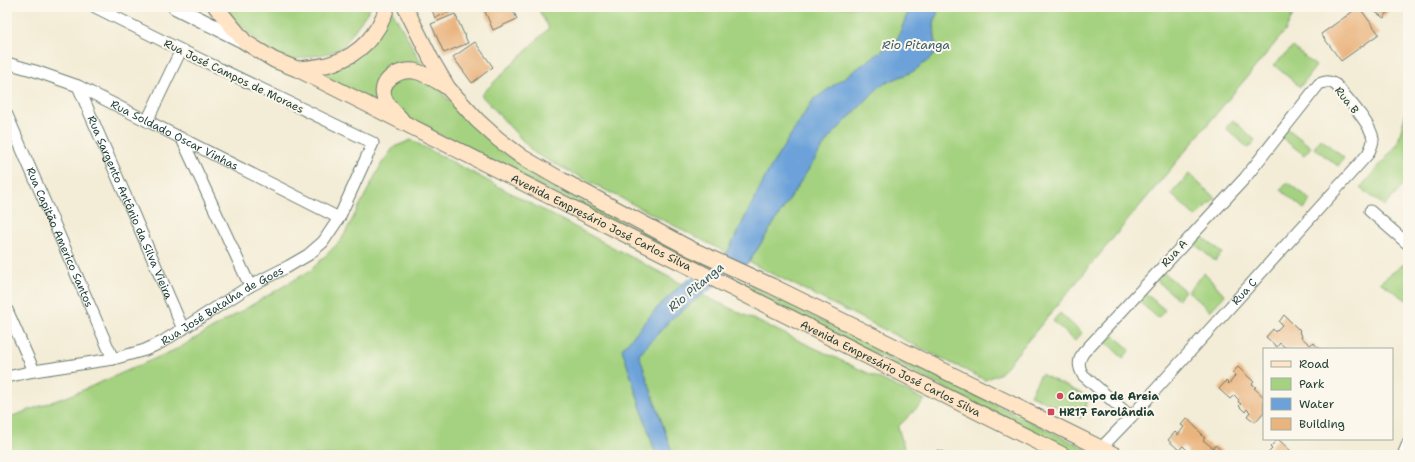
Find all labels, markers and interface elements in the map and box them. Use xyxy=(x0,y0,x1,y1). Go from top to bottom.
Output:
street label: Rua José Campos de Moraes xyxy=(161,36,306,117)
water label: Rio Pitanga xyxy=(882,37,950,53)
street label: Rua B xyxy=(1331,84,1362,117)
street label: Rua Soldado Oscar Vinhas xyxy=(108,97,241,174)
street label: Rua Sargento Antônio da Silva Vieira xyxy=(84,113,176,302)
street label: Rua Capitão Americo Santos xyxy=(23,165,97,310)
street label: Avenida Empresário José Carlos Silva xyxy=(508,171,694,275)
street label: Rua A xyxy=(1158,236,1191,270)
water label: Rio Pitanga xyxy=(665,259,727,315)
street label: Rua José Batalha de Goes xyxy=(158,263,286,349)
street label: Rua C xyxy=(1228,275,1261,308)
street label: Avenida Empresário José Carlos Silva xyxy=(798,317,983,420)
legend xyxy=(1263,348,1393,440)
text: Road xyxy=(1299,356,1330,372)
text: Park xyxy=(1299,376,1325,392)
place label: Campo de Areia xyxy=(1068,389,1159,404)
marker: Campo de Areia xyxy=(1055,391,1065,401)
text: Water xyxy=(1299,396,1335,412)
place label: HR17 Farolândia xyxy=(1059,405,1155,420)
marker: HR17 Farolândia xyxy=(1046,407,1056,417)
text: Building xyxy=(1299,416,1345,432)

